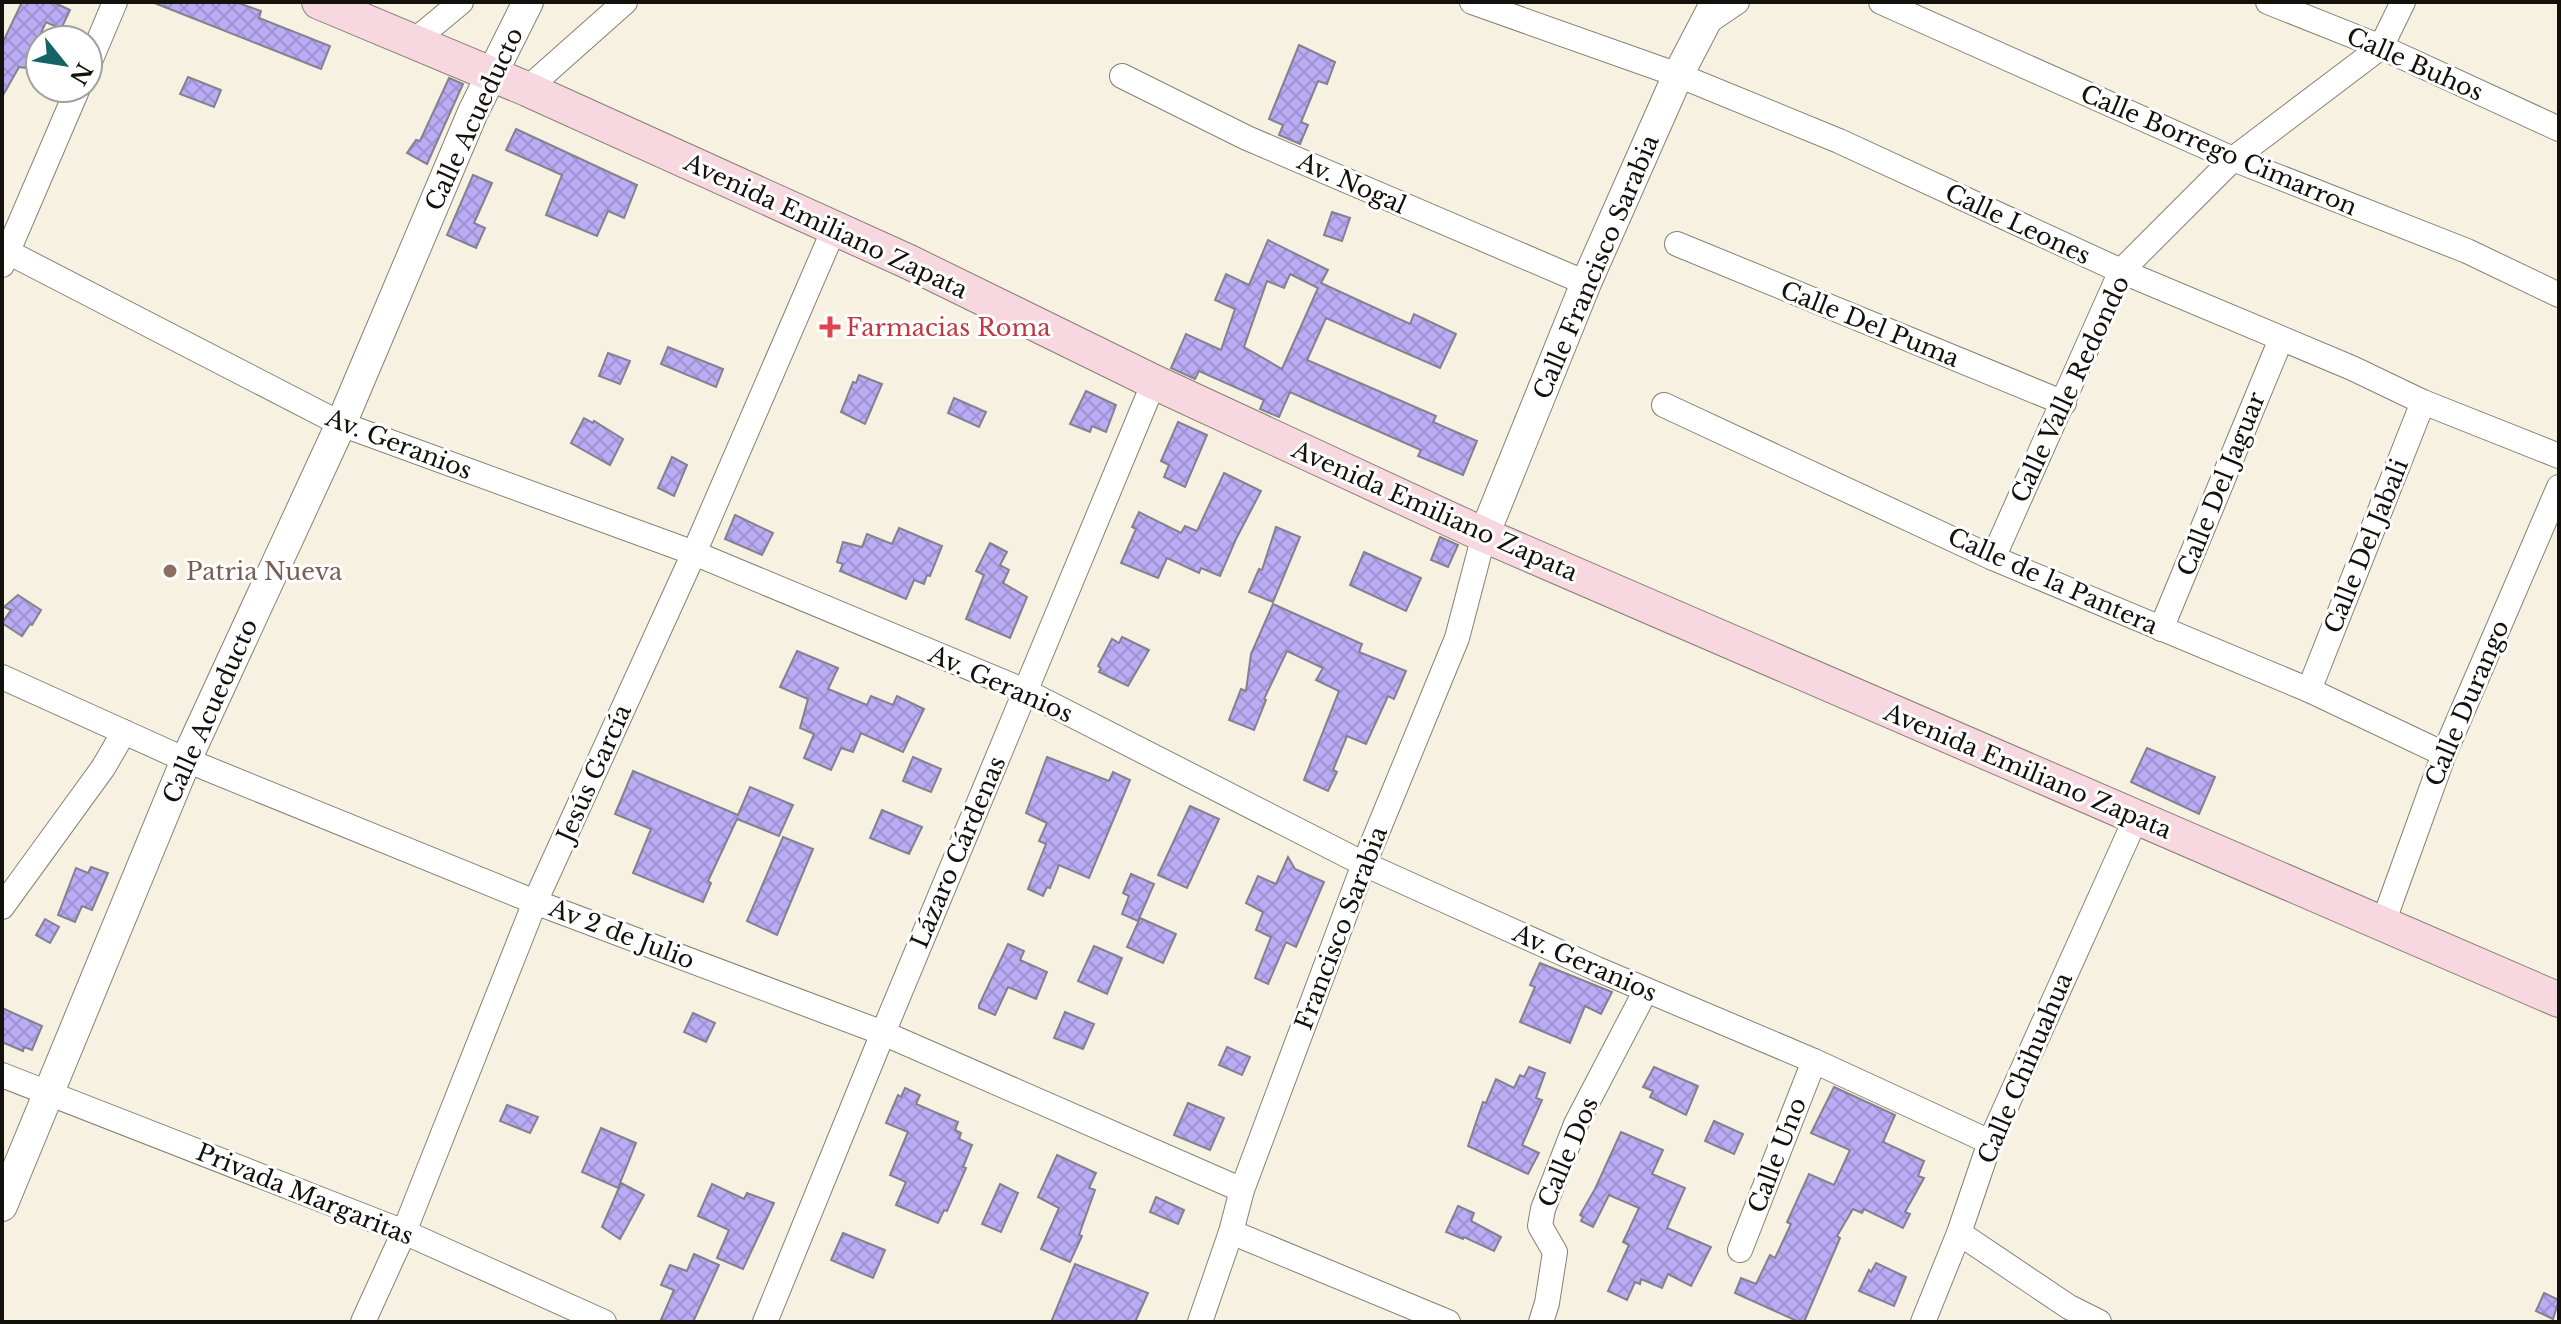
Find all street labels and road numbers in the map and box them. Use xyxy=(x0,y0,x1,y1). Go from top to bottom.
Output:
street label: Calle Buhos xyxy=(2342,21,2488,107)
street label: Calle Acueducto xyxy=(419,23,529,215)
street label: Calle Borrego Cimarron xyxy=(2076,79,2362,221)
street label: Calle Francisco Sarabia xyxy=(1527,130,1665,403)
street label: Av. Nogal xyxy=(1292,146,1411,220)
street label: Avenida Emiliano Zapata xyxy=(679,147,973,305)
street label: Calle Leones xyxy=(1941,178,2095,270)
street label: Calle Valle Redondo xyxy=(2005,271,2135,507)
street label: Calle Del Puma xyxy=(1776,275,1964,373)
street label: Calle Del Jaguar xyxy=(2171,387,2271,580)
street label: Av. Geranios xyxy=(321,402,476,485)
street label: Avenida Emiliano Zapata xyxy=(1287,434,1583,587)
street label: Calle Del Jabali xyxy=(2318,455,2414,637)
street label: Calle de la Pantera xyxy=(1943,522,2163,641)
street label: Calle Acueducto xyxy=(156,614,264,808)
street label: Calle Durango xyxy=(2419,616,2515,790)
street label: Av. Geranios xyxy=(924,639,1077,729)
street label: Avenida Emiliano Zapata xyxy=(1879,697,2177,845)
street label: Jesús García xyxy=(550,699,637,849)
street label: Lázaro Cárdenas xyxy=(904,752,1012,952)
street label: Francisco Sarabia xyxy=(1289,822,1393,1034)
street label: Av 2 de Julio xyxy=(544,893,699,975)
street label: Av. Geranios xyxy=(1508,918,1661,1008)
street label: Calle Chihuahua xyxy=(1972,968,2079,1168)
street label: Calle Dos xyxy=(1532,1093,1604,1211)
street label: Calle Uno xyxy=(1742,1093,1812,1217)
street label: Privada Margaritas xyxy=(192,1137,418,1251)

